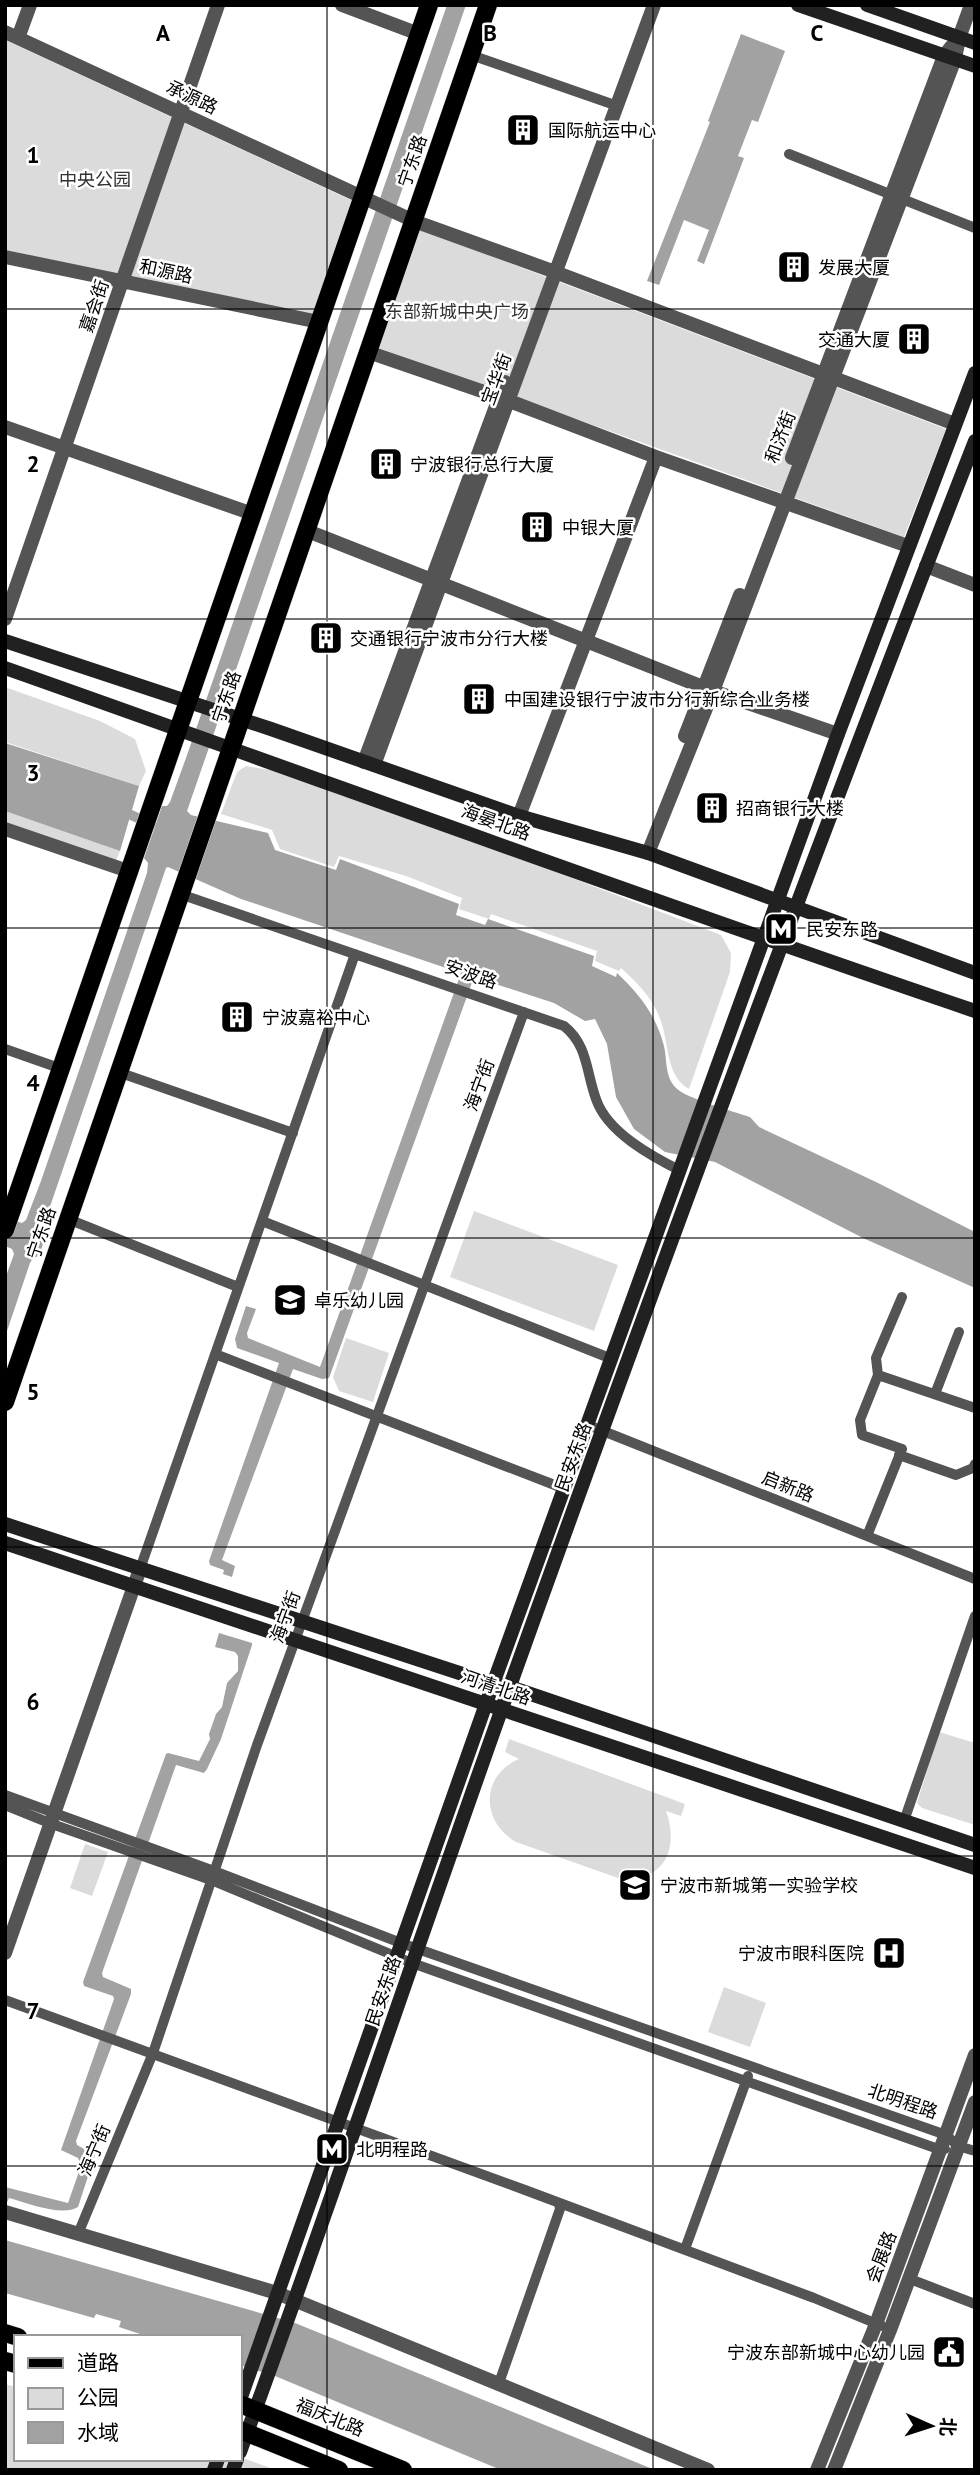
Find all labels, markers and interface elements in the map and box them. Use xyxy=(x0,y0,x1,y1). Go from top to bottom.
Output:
text: A xyxy=(156,18,170,47)
text: B xyxy=(483,18,497,47)
text: C xyxy=(811,18,824,47)
street label: 承源路 xyxy=(163,75,221,119)
building icon: 国际航运中心 xyxy=(504,111,542,149)
place label: 国际航运中心 xyxy=(548,119,656,142)
street label: 宁东路 xyxy=(392,132,432,190)
text: 1 xyxy=(26,140,40,169)
park label: 中央公园 xyxy=(59,168,131,191)
building icon: 发展大厦 xyxy=(775,248,813,286)
street label: 和源路 xyxy=(137,254,195,288)
place label: 发展大厦 xyxy=(818,256,890,279)
street label: 嘉会街 xyxy=(74,277,114,335)
park label: 东部新城中央广场 xyxy=(385,300,529,323)
building icon: 交通大厦 xyxy=(895,320,933,358)
place label: 交通大厦 xyxy=(818,328,890,351)
street label: 宝华街 xyxy=(476,350,516,408)
street label: 和济街 xyxy=(760,408,800,466)
building icon: 宁波银行总行大厦 xyxy=(367,445,405,483)
text: 2 xyxy=(26,449,40,478)
place label: 宁波银行总行大厦 xyxy=(410,453,554,476)
building icon: 中银大厦 xyxy=(518,508,556,546)
place label: 中银大厦 xyxy=(562,516,634,539)
building icon: 交通银行宁波市分行大楼 xyxy=(307,619,345,657)
place label: 交通银行宁波市分行大楼 xyxy=(350,627,548,650)
street label: 宁东路 xyxy=(206,668,246,726)
building icon: 中国建设银行宁波市分行新综合业务楼 xyxy=(460,680,498,718)
place label: 中国建设银行宁波市分行新综合业务楼 xyxy=(504,688,810,711)
text: 3 xyxy=(26,758,40,787)
building icon: 招商银行大楼 xyxy=(693,789,731,827)
place label: 招商银行大楼 xyxy=(736,797,844,820)
street label: 海晏北路 xyxy=(458,799,534,845)
metro station icon: 民安东路 xyxy=(762,910,800,948)
place label: 民安东路 xyxy=(806,918,878,941)
street label: 安波路 xyxy=(442,954,500,994)
building icon: 宁波嘉裕中心 xyxy=(218,998,256,1036)
place label: 宁波嘉裕中心 xyxy=(262,1006,370,1029)
street label: 海宁街 xyxy=(459,1056,499,1114)
text: 4 xyxy=(26,1068,40,1097)
street label: 宁东路 xyxy=(21,1204,61,1262)
school or university icon: 卓乐幼儿园 xyxy=(271,1281,309,1319)
place label: 卓乐幼儿园 xyxy=(314,1289,404,1312)
text: 5 xyxy=(26,1377,40,1406)
street label: 民安东路 xyxy=(550,1419,596,1495)
street label: 启新路 xyxy=(759,1465,817,1507)
street label: 海宁街 xyxy=(265,1588,305,1646)
street label: 河清北路 xyxy=(458,1664,534,1710)
text: 6 xyxy=(26,1687,40,1716)
school or university icon: 宁波市新城第一实验学校 xyxy=(616,1866,654,1904)
place label: 宁波市新城第一实验学校 xyxy=(660,1874,858,1897)
hospital icon: 宁波市眼科医院 xyxy=(870,1934,908,1972)
place label: 宁波市眼科医院 xyxy=(738,1942,864,1965)
street label: 民安东路 xyxy=(360,1953,406,2029)
text: 7 xyxy=(26,1996,40,2025)
street label: 北明程路 xyxy=(865,2078,941,2124)
street label: 海宁街 xyxy=(73,2121,115,2179)
metro station icon: 北明程路 xyxy=(313,2130,351,2168)
place label: 北明程路 xyxy=(356,2138,428,2161)
street label: 会展路 xyxy=(861,2228,901,2286)
public building icon: 宁波东部新城中心幼儿园 xyxy=(930,2333,968,2371)
legend xyxy=(14,2335,242,2461)
place label: 宁波东部新城中心幼儿园 xyxy=(727,2341,925,2364)
text: 道路 xyxy=(77,2349,119,2376)
text: 公园 xyxy=(77,2384,119,2411)
north arrow xyxy=(896,2391,966,2461)
street label: 福庆北路 xyxy=(292,2393,368,2441)
text: 北 xyxy=(935,2417,960,2437)
text: 水域 xyxy=(77,2419,119,2446)

